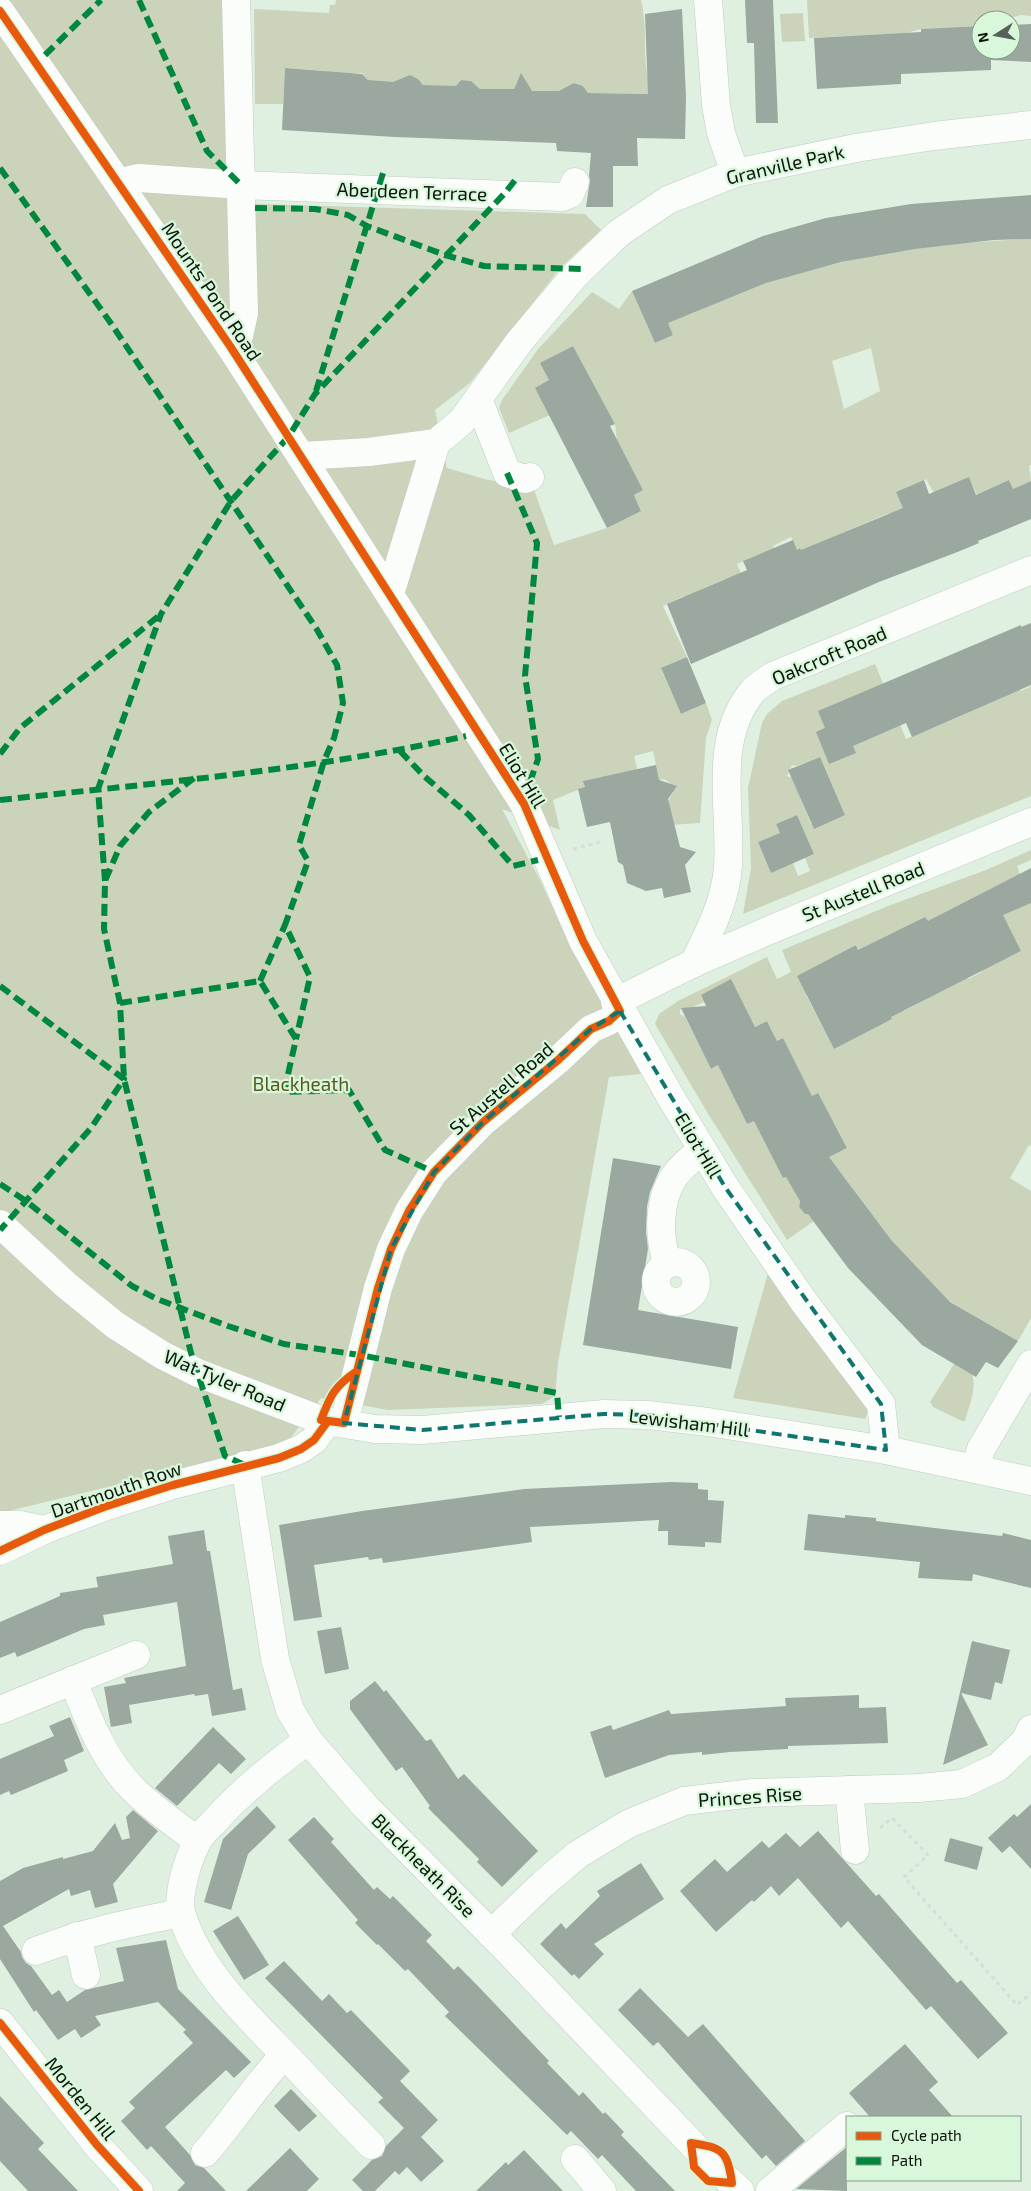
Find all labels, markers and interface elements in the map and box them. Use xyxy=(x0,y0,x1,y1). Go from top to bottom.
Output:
north arrow xyxy=(971,10,1021,60)
text: N xyxy=(973,31,992,44)
street label: Granville Park xyxy=(724,139,847,189)
street label: Aberdeen Terrace xyxy=(336,177,488,205)
street label: Mounts Pond Road xyxy=(157,217,267,365)
street label: Oakcroft Road xyxy=(768,621,890,689)
street label: Eliot Hill xyxy=(495,738,552,812)
street label: St Austell Road xyxy=(798,856,928,926)
street label: St Austell Road xyxy=(444,1037,558,1139)
park label: Blackheath xyxy=(253,1072,349,1095)
street label: Eliot Hill xyxy=(671,1108,728,1182)
street label: Wat Tyler Road xyxy=(161,1344,289,1416)
street label: Lewisham Hill xyxy=(628,1403,751,1441)
street label: Dartmouth Row xyxy=(48,1456,185,1522)
street label: Princes Rise xyxy=(697,1781,803,1811)
street label: Blackheath Rise xyxy=(367,1808,481,1922)
street label: Morden Hill xyxy=(41,2052,122,2144)
legend xyxy=(846,2116,1021,2181)
text: Cycle path xyxy=(891,2126,962,2144)
text: Path xyxy=(891,2151,922,2169)

